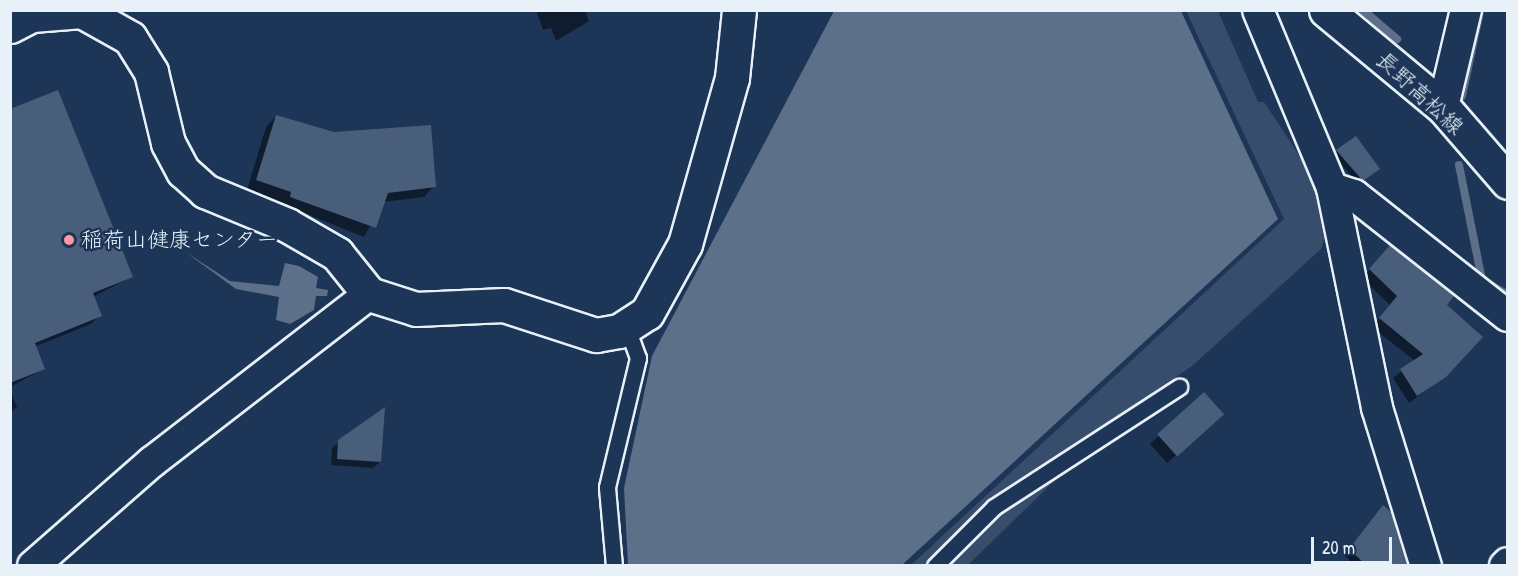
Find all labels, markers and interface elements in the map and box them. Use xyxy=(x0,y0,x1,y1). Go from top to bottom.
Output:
street label: 長野高松線 xyxy=(1371,46,1469,140)
place label: 稲荷山健康センター xyxy=(81,227,279,253)
marker: 稲荷山健康センター xyxy=(62,233,76,247)
scale bar xyxy=(1314,525,1395,563)
text: 20 m xyxy=(1322,535,1355,560)

